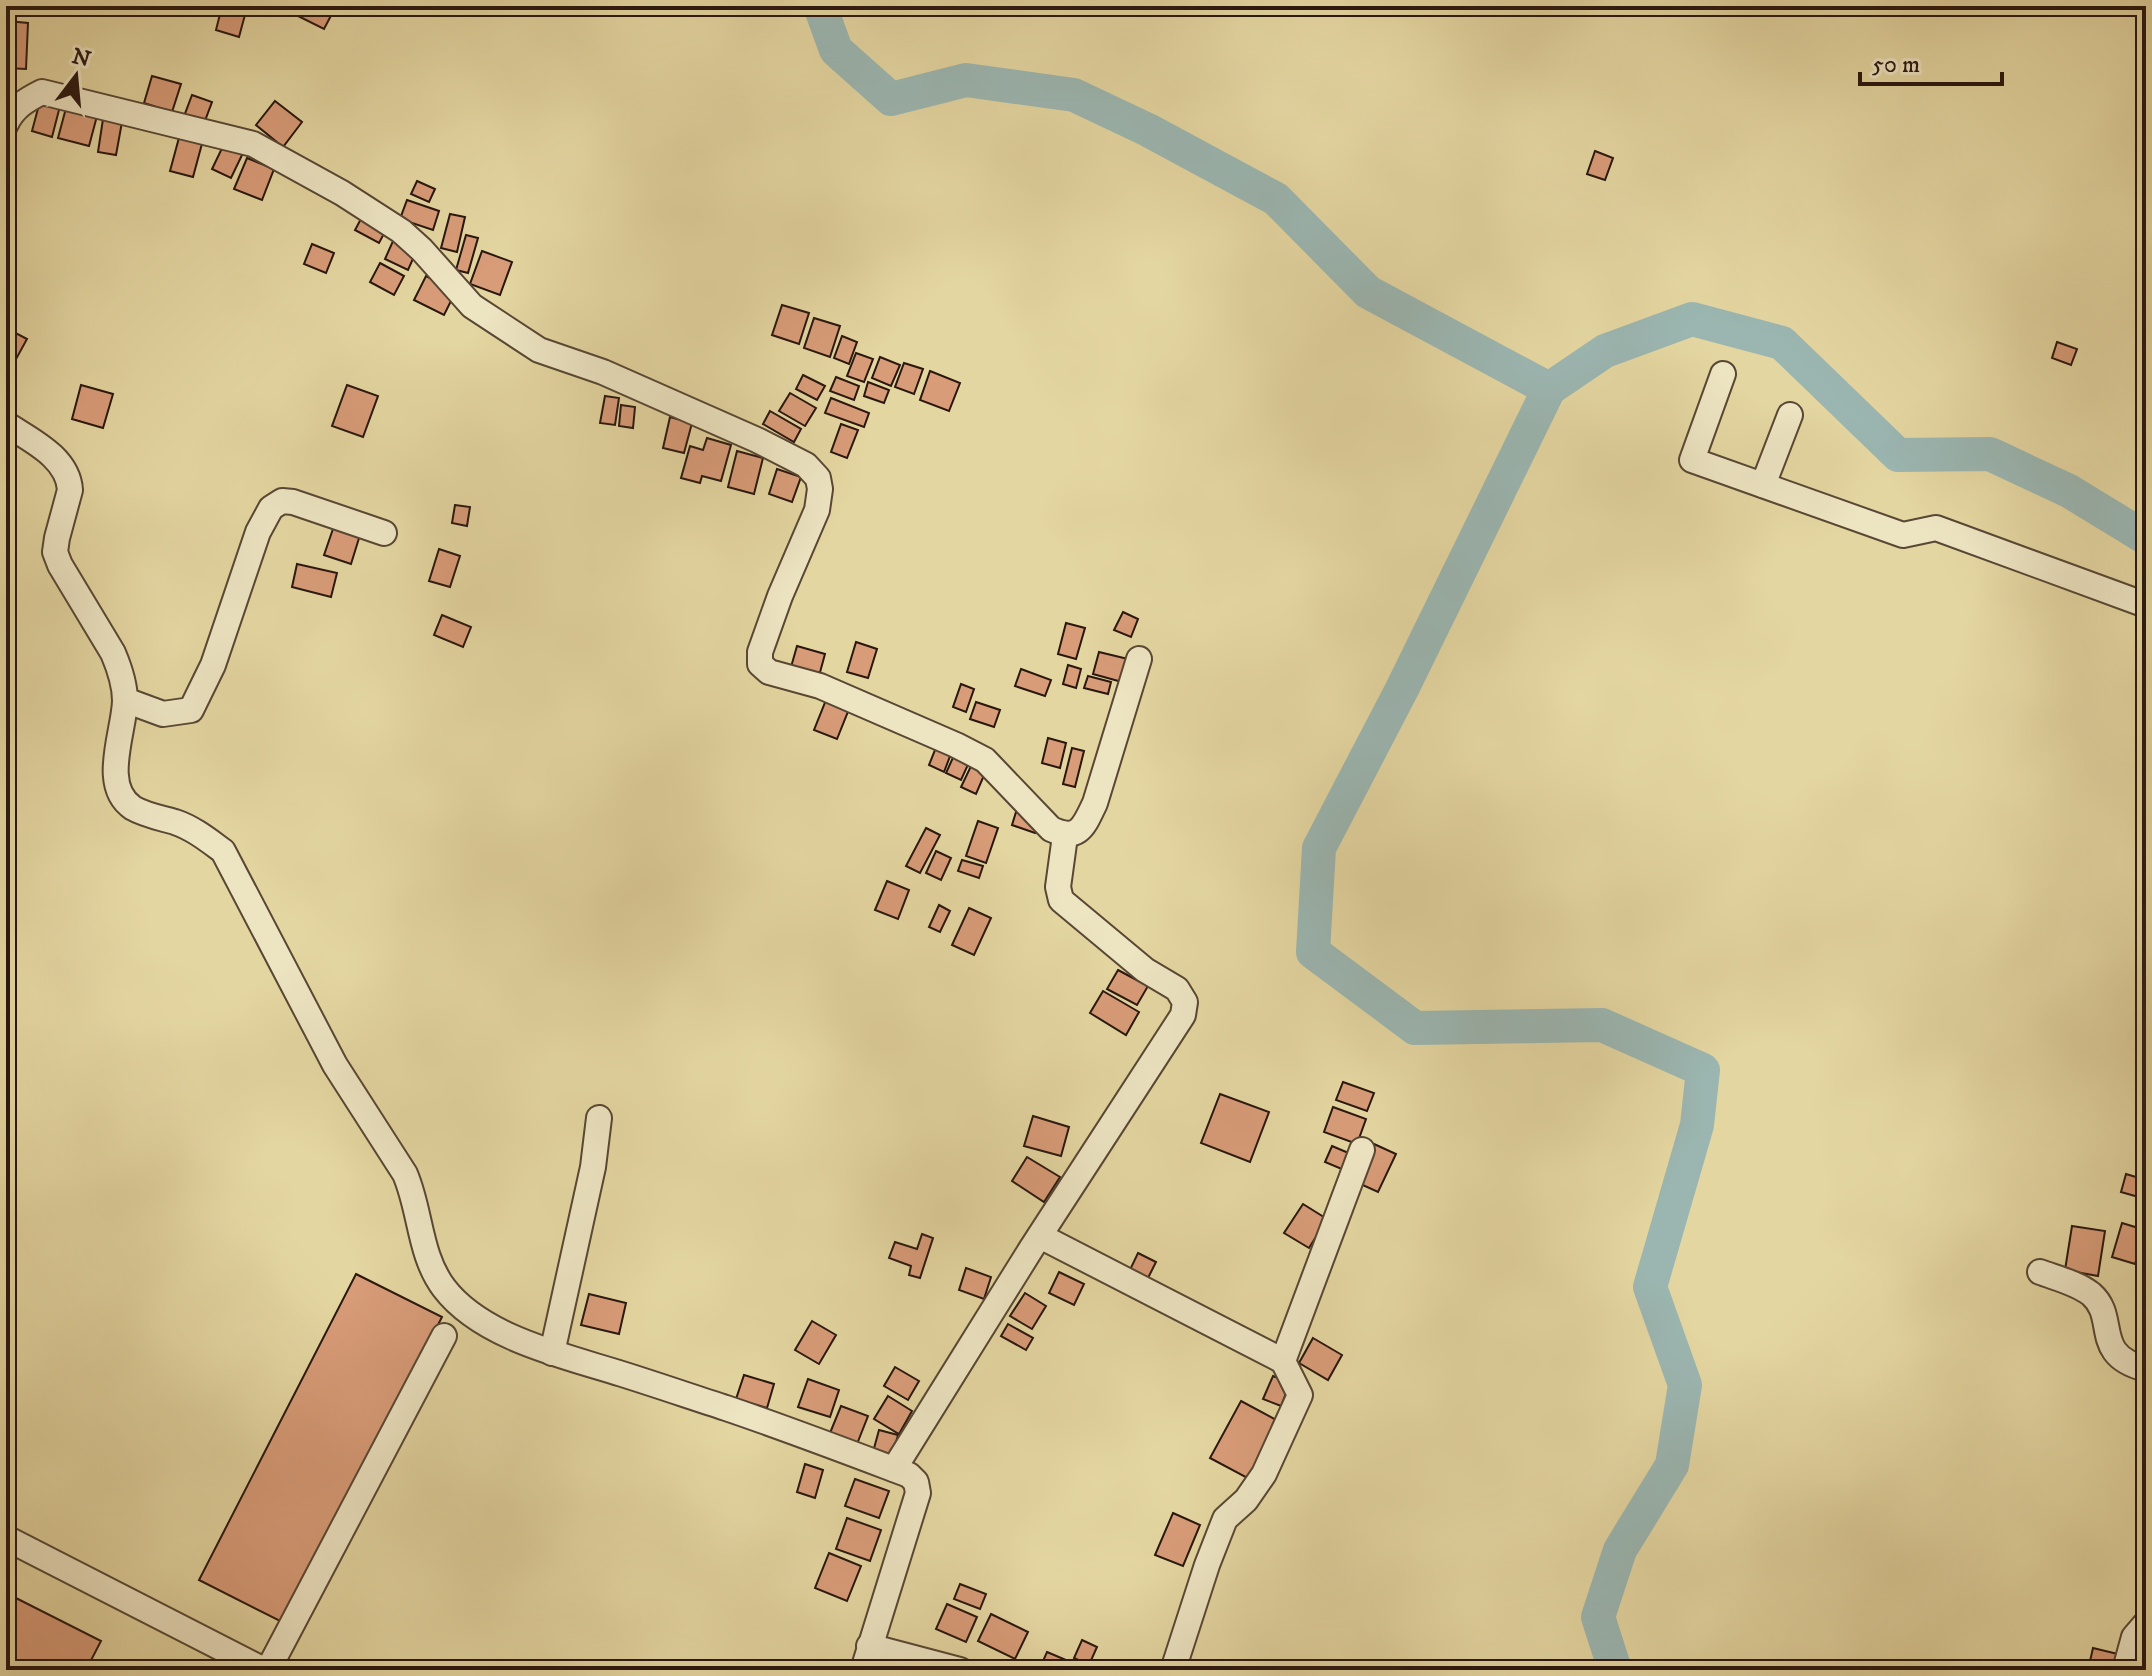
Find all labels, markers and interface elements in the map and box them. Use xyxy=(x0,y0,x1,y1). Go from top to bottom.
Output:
north arrow xyxy=(36,36,116,116)
scale bar xyxy=(1860,36,2002,86)
text: N xyxy=(69,43,94,74)
text: 50 m xyxy=(1872,50,1920,80)

